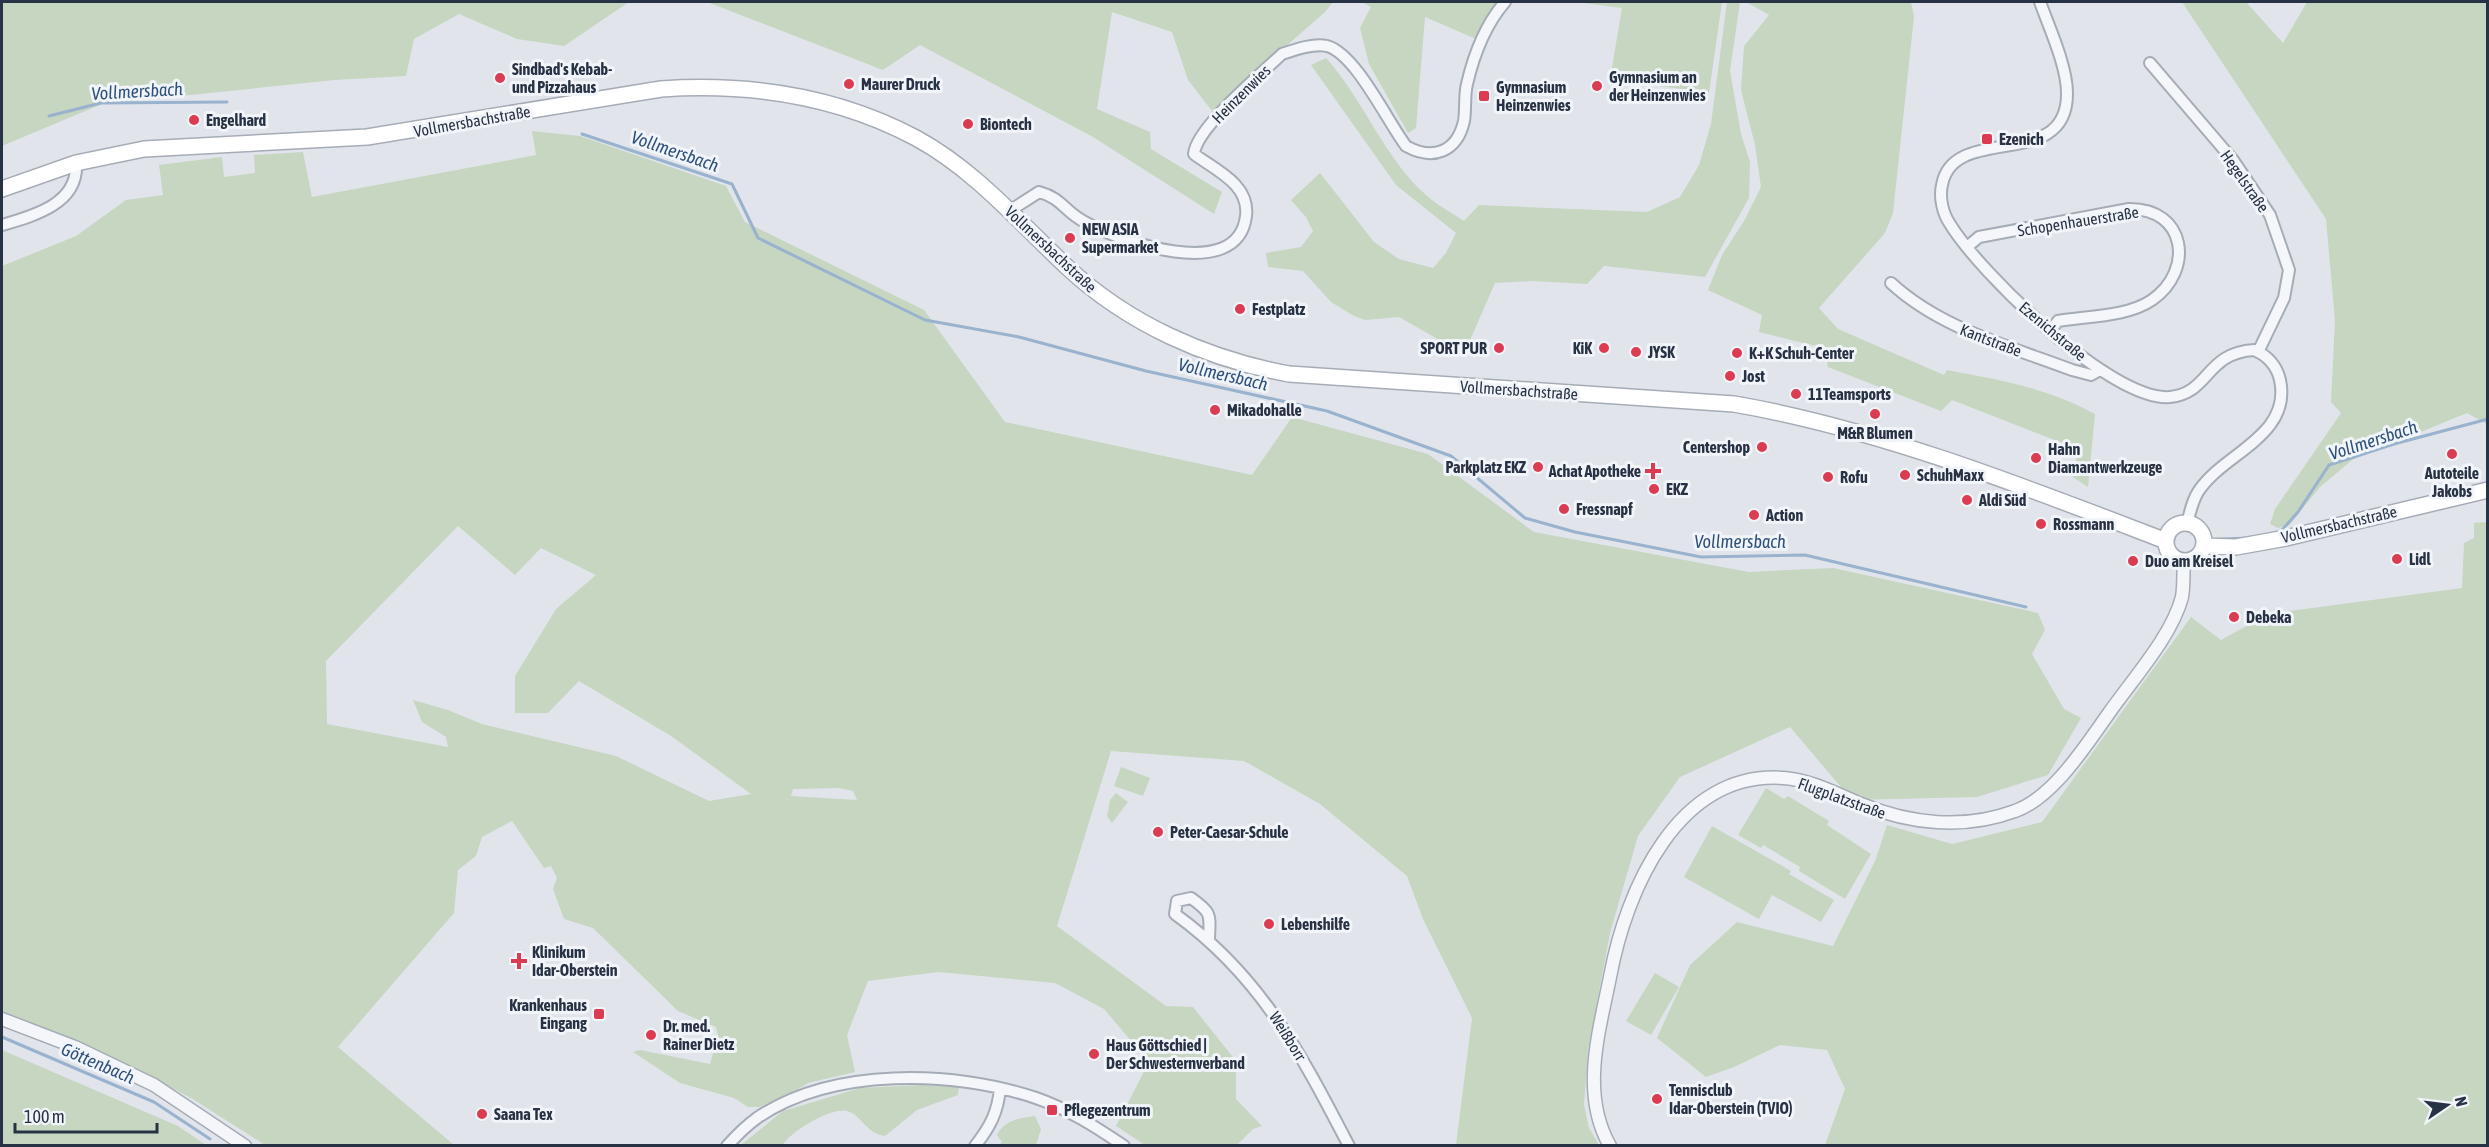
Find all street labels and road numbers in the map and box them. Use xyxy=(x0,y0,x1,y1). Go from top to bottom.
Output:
street label: Heinzenwies xyxy=(1208,61,1274,127)
street label: Vollmersbachstraße xyxy=(412,102,532,140)
street label: Hegelstraße xyxy=(2216,147,2273,216)
street label: Vollmersbachstraße xyxy=(1002,202,1100,296)
street label: Schopenhauerstraße xyxy=(2016,203,2140,240)
street label: Ezenichstraße xyxy=(2016,298,2090,364)
street label: Kantstraße xyxy=(1958,320,2024,360)
street label: Vollmersbachstraße xyxy=(1459,377,1579,403)
street label: Vollmersbachstraße xyxy=(2279,502,2399,546)
street label: Flugplatzstraße xyxy=(1795,774,1888,823)
street label: Weißborr xyxy=(1266,1008,1310,1064)

